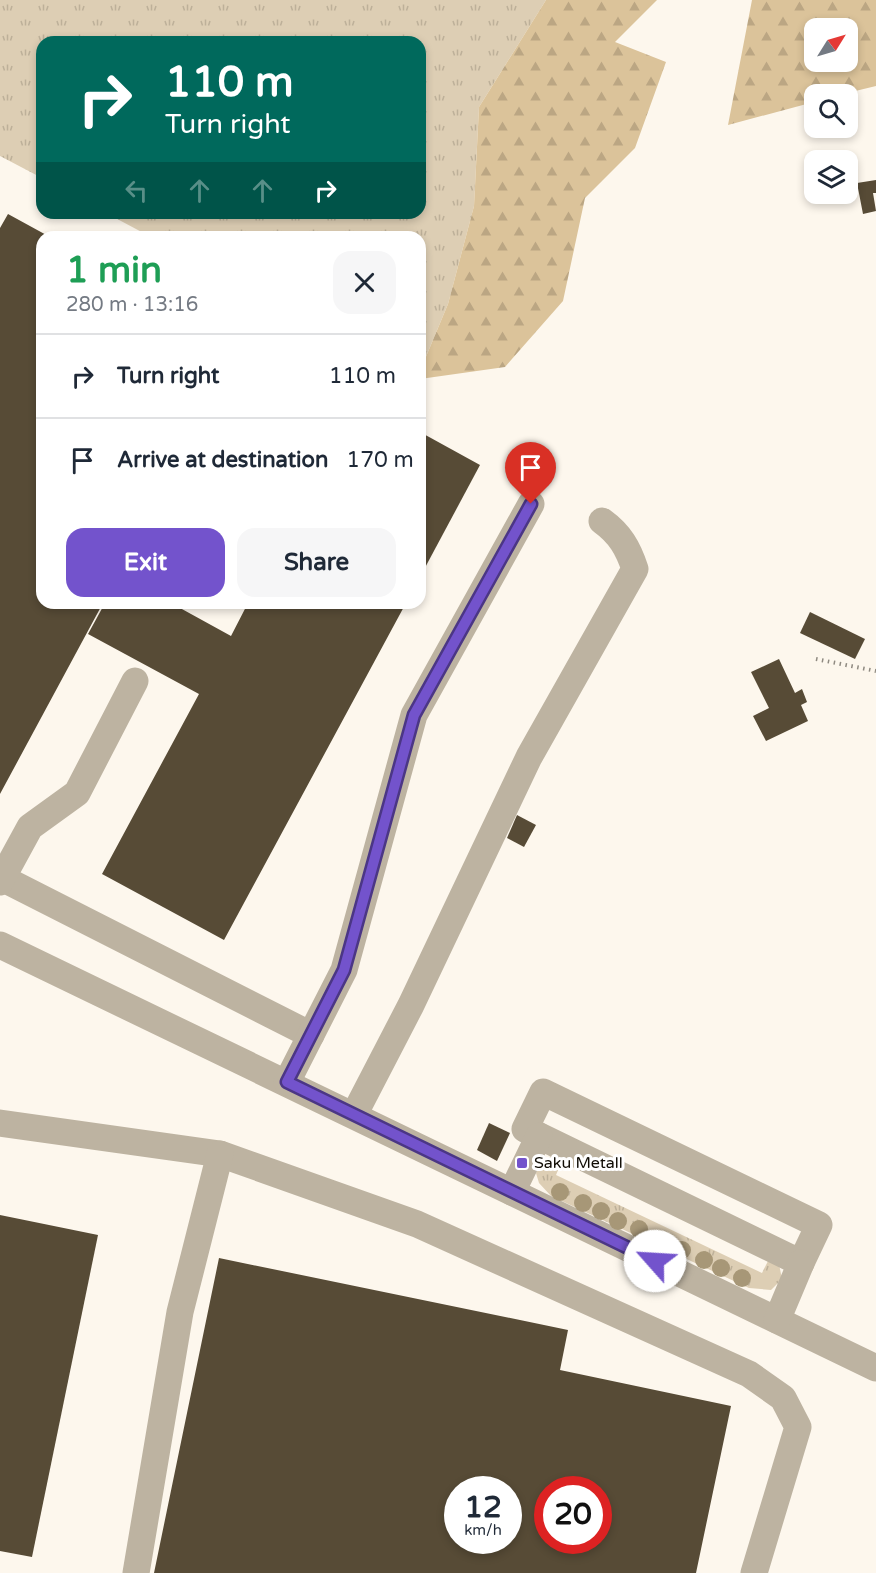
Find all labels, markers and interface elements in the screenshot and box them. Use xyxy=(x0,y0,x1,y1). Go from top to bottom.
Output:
north arrow xyxy=(804,18,858,72)
map controls xyxy=(804,18,858,204)
text: 110 m xyxy=(165,57,294,108)
icon: right xyxy=(66,60,144,138)
button: search xyxy=(804,84,858,138)
text: Turn right xyxy=(165,108,291,141)
button: layers xyxy=(804,150,858,204)
icon: left xyxy=(120,174,153,207)
icon: ahead xyxy=(183,174,216,207)
icon: ahead xyxy=(246,174,279,207)
icon: right xyxy=(309,174,342,207)
text: 1 min xyxy=(66,249,162,292)
button: close xyxy=(333,251,396,314)
text: 280 m · 13:16 xyxy=(66,293,198,317)
icon: right xyxy=(66,360,99,393)
text: Turn right xyxy=(117,363,219,389)
text: 110 m xyxy=(329,363,396,389)
pin xyxy=(505,442,556,504)
icon: arrive xyxy=(66,444,99,477)
text: Arrive at destination xyxy=(117,447,328,473)
text: 170 m xyxy=(346,447,414,473)
icon: arrive xyxy=(514,451,547,484)
button: Exit xyxy=(66,528,225,597)
button: Share xyxy=(237,528,396,597)
place label: Saku Metall xyxy=(534,1153,623,1173)
marker: Saku Metall xyxy=(515,1156,529,1170)
position arrow xyxy=(623,1229,687,1293)
speed limit sign: 20 xyxy=(534,1476,612,1554)
text: 12 xyxy=(464,1489,502,1526)
text: km/h xyxy=(464,1521,502,1539)

